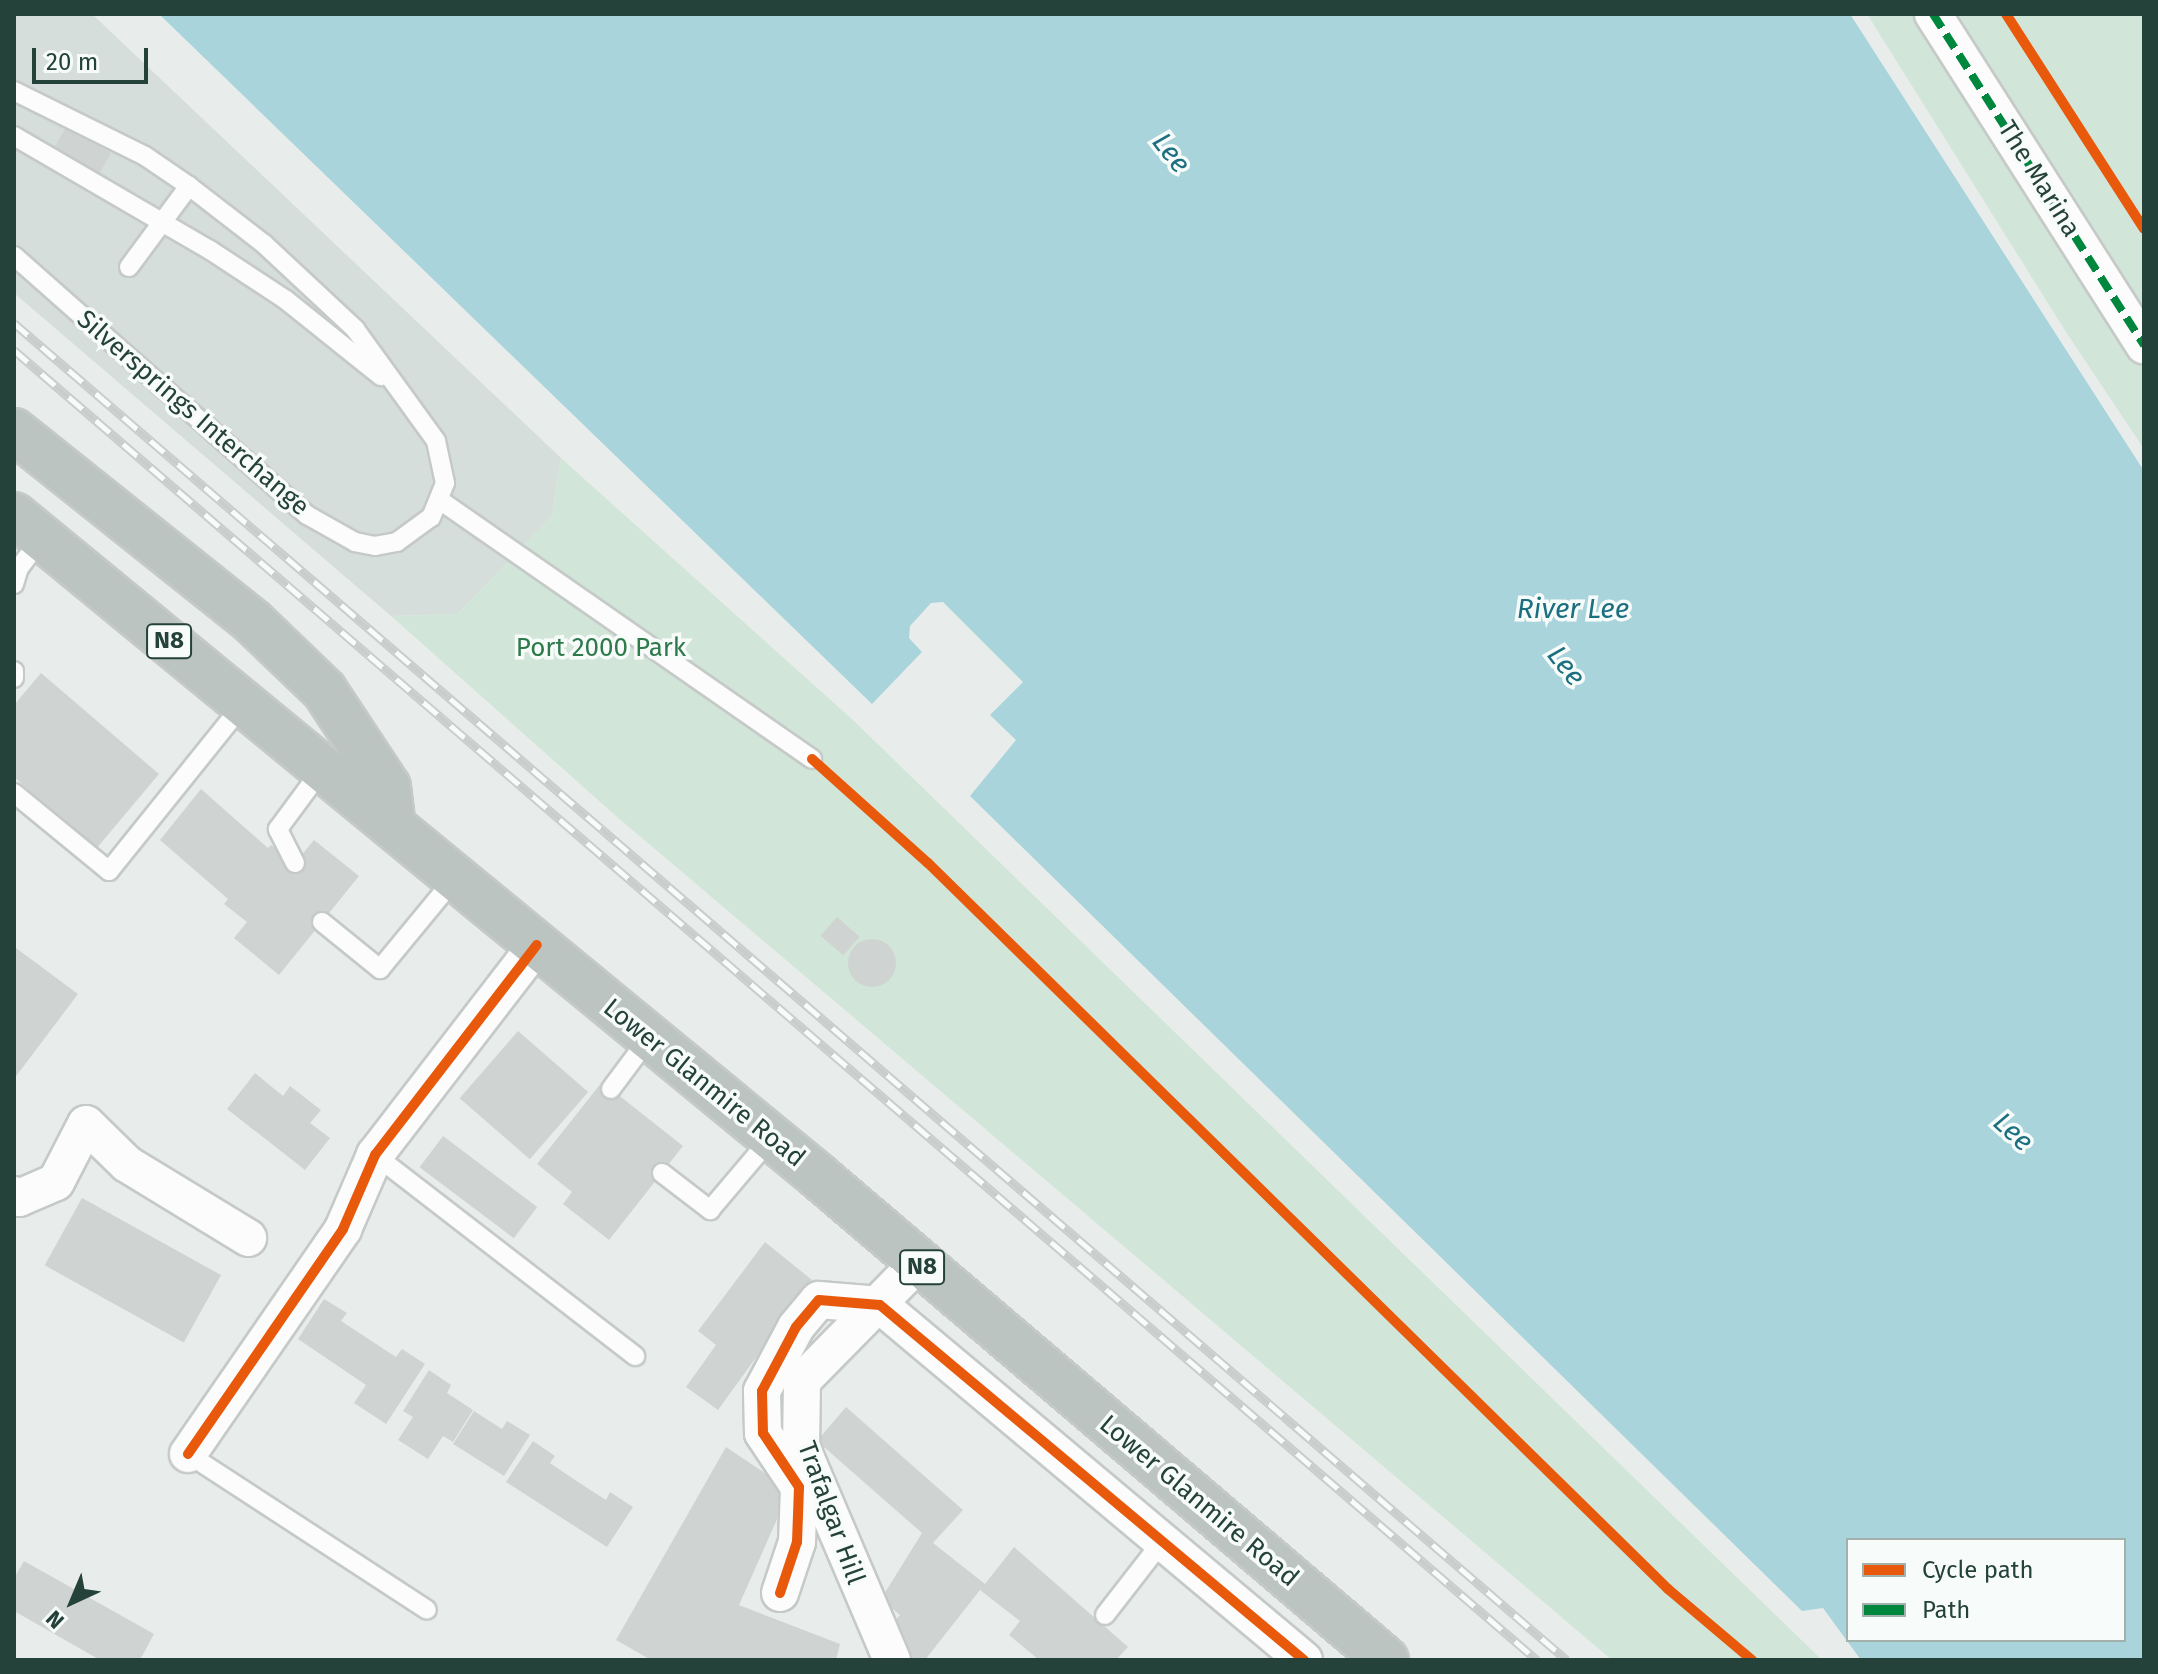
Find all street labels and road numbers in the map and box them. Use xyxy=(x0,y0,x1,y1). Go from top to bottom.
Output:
street label: The Marina xyxy=(1991,115,2087,243)
street label: Silversprings Interchange xyxy=(70,304,316,522)
road number: N8 xyxy=(145,621,193,661)
street label: Lower Glanmire Road xyxy=(597,992,811,1174)
road number: N8 xyxy=(898,1247,946,1287)
street label: Lower Glanmire Road xyxy=(1093,1409,1305,1593)
street label: Trafalgar Hill xyxy=(791,1437,871,1589)

